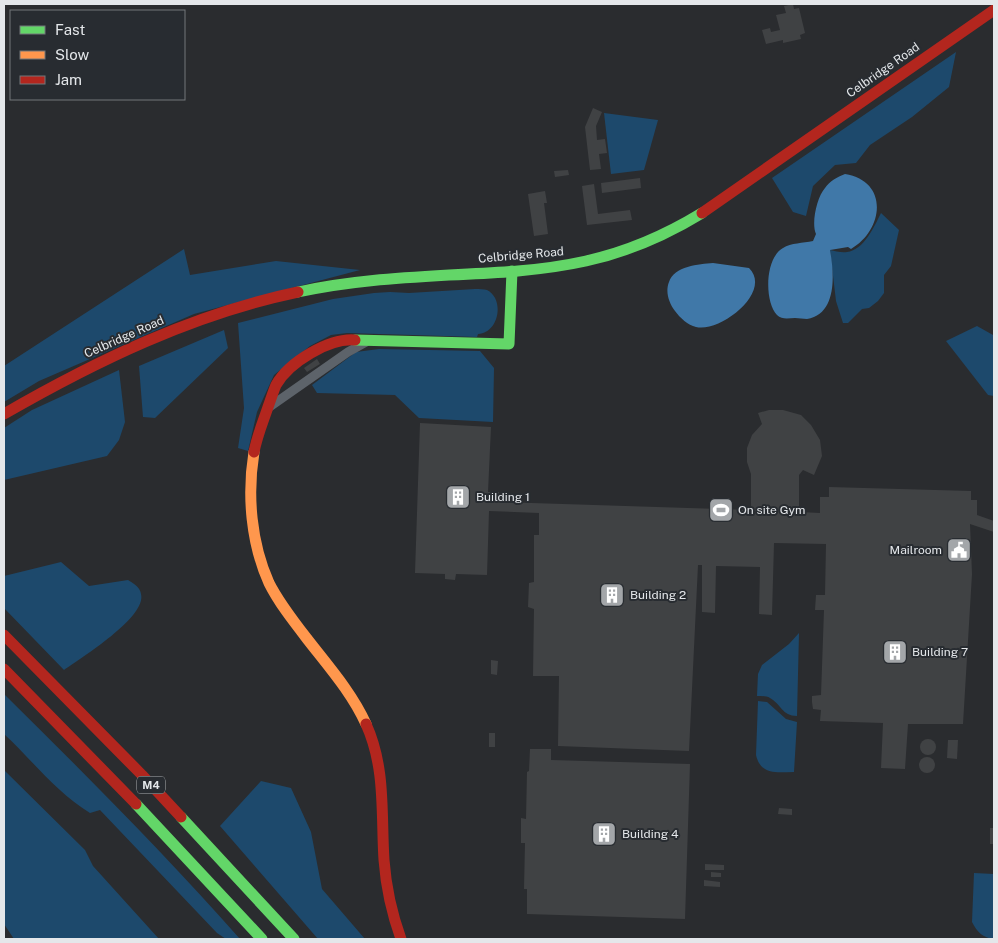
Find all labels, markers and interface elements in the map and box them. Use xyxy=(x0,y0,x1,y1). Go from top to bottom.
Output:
legend xyxy=(10,10,185,100)
text: Fast xyxy=(55,21,85,38)
street label: Celbridge Road xyxy=(844,40,922,100)
text: Slow xyxy=(55,46,90,63)
text: Jam xyxy=(55,71,82,88)
street label: Celbridge Road xyxy=(478,244,564,266)
street label: Celbridge Road xyxy=(82,313,166,361)
building icon: Building 1 xyxy=(445,484,471,510)
place label: Building 1 xyxy=(476,490,530,504)
sports icon: On site Gym xyxy=(708,497,734,523)
place label: On site Gym xyxy=(738,503,805,517)
public building icon: Mailroom xyxy=(946,537,972,563)
place label: Mailroom xyxy=(890,543,942,557)
building icon: Building 2 xyxy=(599,582,625,608)
place label: Building 2 xyxy=(630,588,686,602)
building icon: Building 7 xyxy=(882,639,908,665)
place label: Building 7 xyxy=(912,645,968,659)
road number: M4 xyxy=(137,776,165,794)
building icon: Building 4 xyxy=(591,821,617,847)
place label: Building 4 xyxy=(622,827,679,841)

